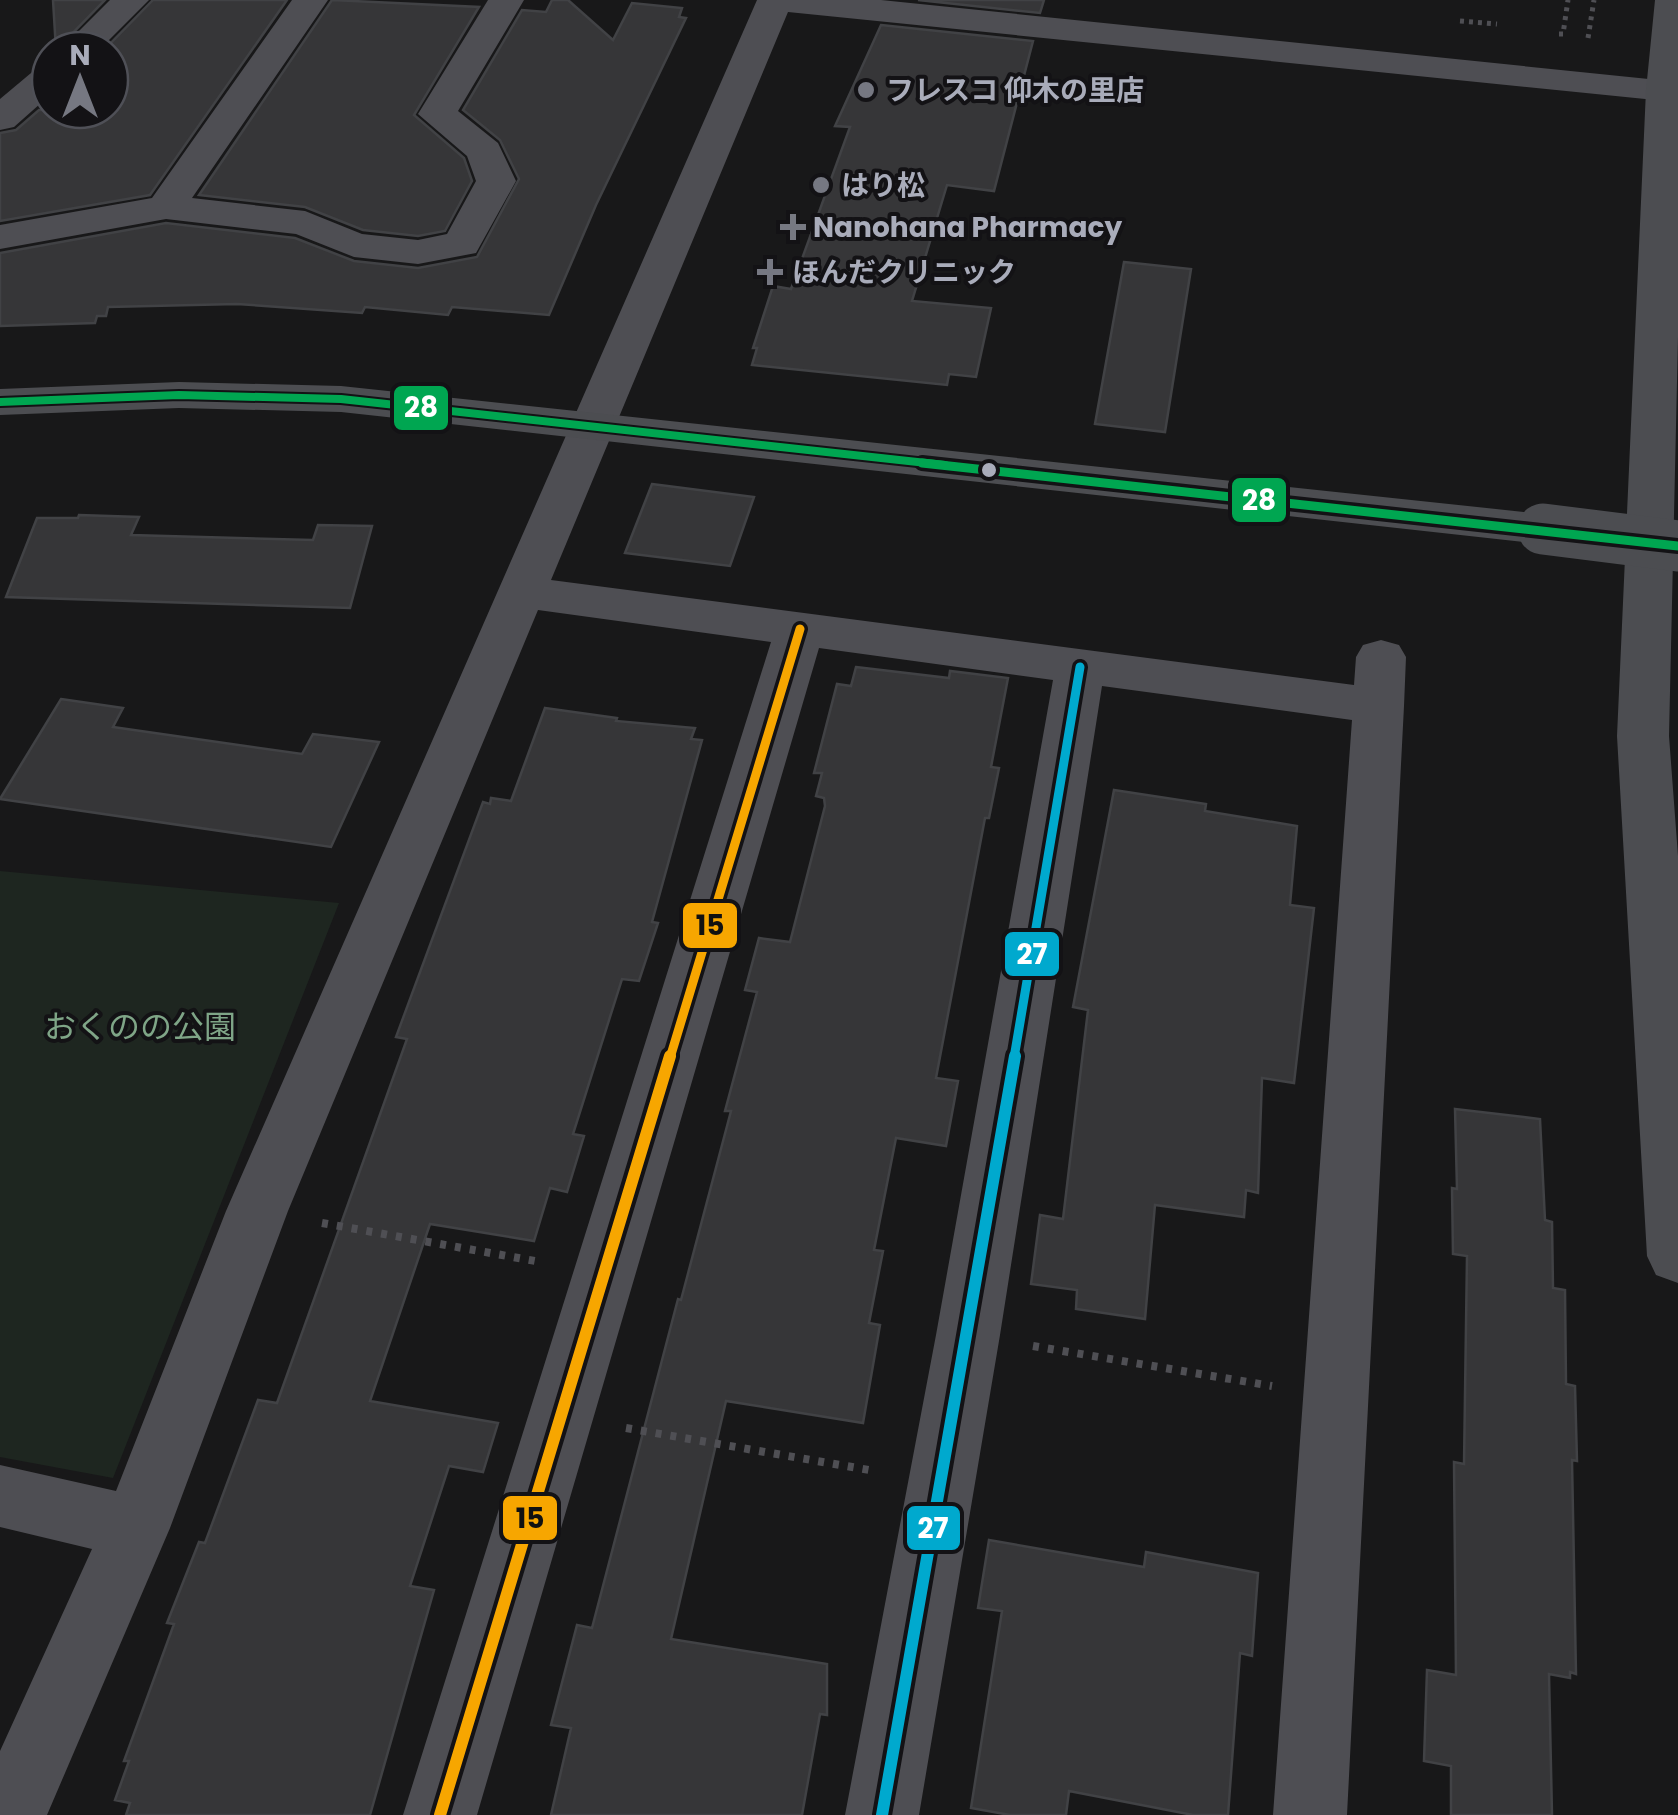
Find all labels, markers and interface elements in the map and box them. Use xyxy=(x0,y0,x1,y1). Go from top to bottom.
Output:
north arrow xyxy=(30,30,130,130)
text: N xyxy=(69,36,91,75)
place label: フレスコ 仰木の里店 xyxy=(886,71,1144,110)
marker: フレスコ 仰木の里店 xyxy=(855,79,877,101)
place label: はり松 xyxy=(841,166,925,205)
marker: はり松 xyxy=(810,174,832,196)
place label: Nanohana Pharmacy xyxy=(813,208,1122,247)
marker: Nanohana Pharmacy xyxy=(782,216,804,238)
place label: ほんだクリニック xyxy=(792,253,1016,292)
marker: ほんだクリニック xyxy=(757,259,783,285)
line badge: 28 xyxy=(392,384,450,432)
text: 28 xyxy=(404,388,438,427)
unlabelled marker xyxy=(979,460,999,480)
line badge: 28 xyxy=(1230,476,1288,524)
text: 28 xyxy=(1242,481,1276,520)
line badge: 15 xyxy=(681,901,739,950)
text: 15 xyxy=(696,906,724,945)
line badge: 27 xyxy=(1003,930,1061,978)
text: 27 xyxy=(1017,935,1048,974)
park label: おくのの公園 xyxy=(44,1004,236,1049)
line badge: 15 xyxy=(501,1494,559,1542)
text: 15 xyxy=(516,1499,544,1538)
line badge: 27 xyxy=(905,1504,962,1552)
text: 27 xyxy=(918,1509,949,1548)

